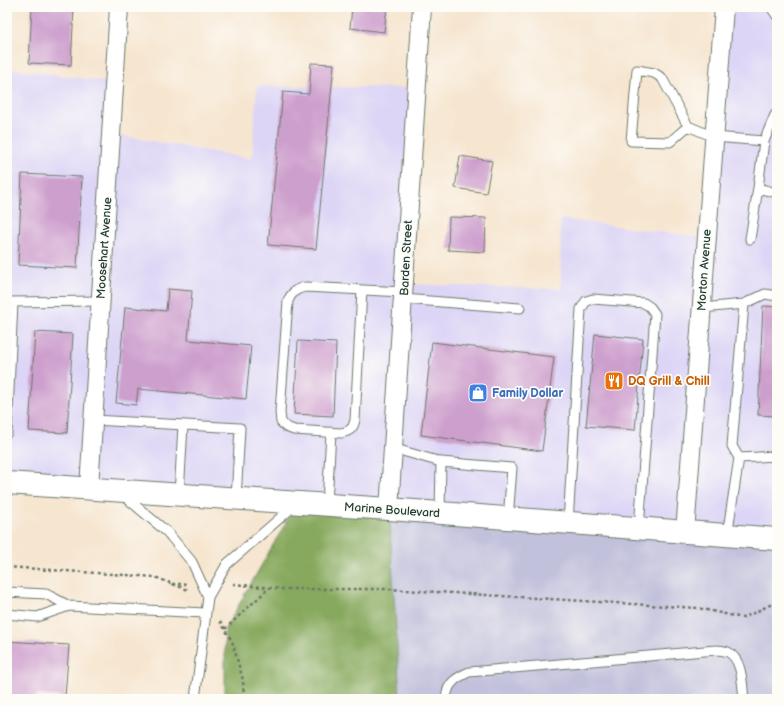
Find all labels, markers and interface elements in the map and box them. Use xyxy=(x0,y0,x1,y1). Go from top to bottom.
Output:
street label: Moosehart Avenue xyxy=(93,197,116,300)
street label: Barden Street xyxy=(397,219,416,296)
street label: Morton Avenue xyxy=(694,229,715,311)
restaurant icon: DQ Grill & Chill xyxy=(603,370,625,392)
place label: DQ Grill & Chill xyxy=(628,374,710,389)
shop icon: Family Dollar xyxy=(467,382,489,404)
place label: Family Dollar xyxy=(492,386,563,401)
street label: Marine Boulevard xyxy=(344,500,441,521)

